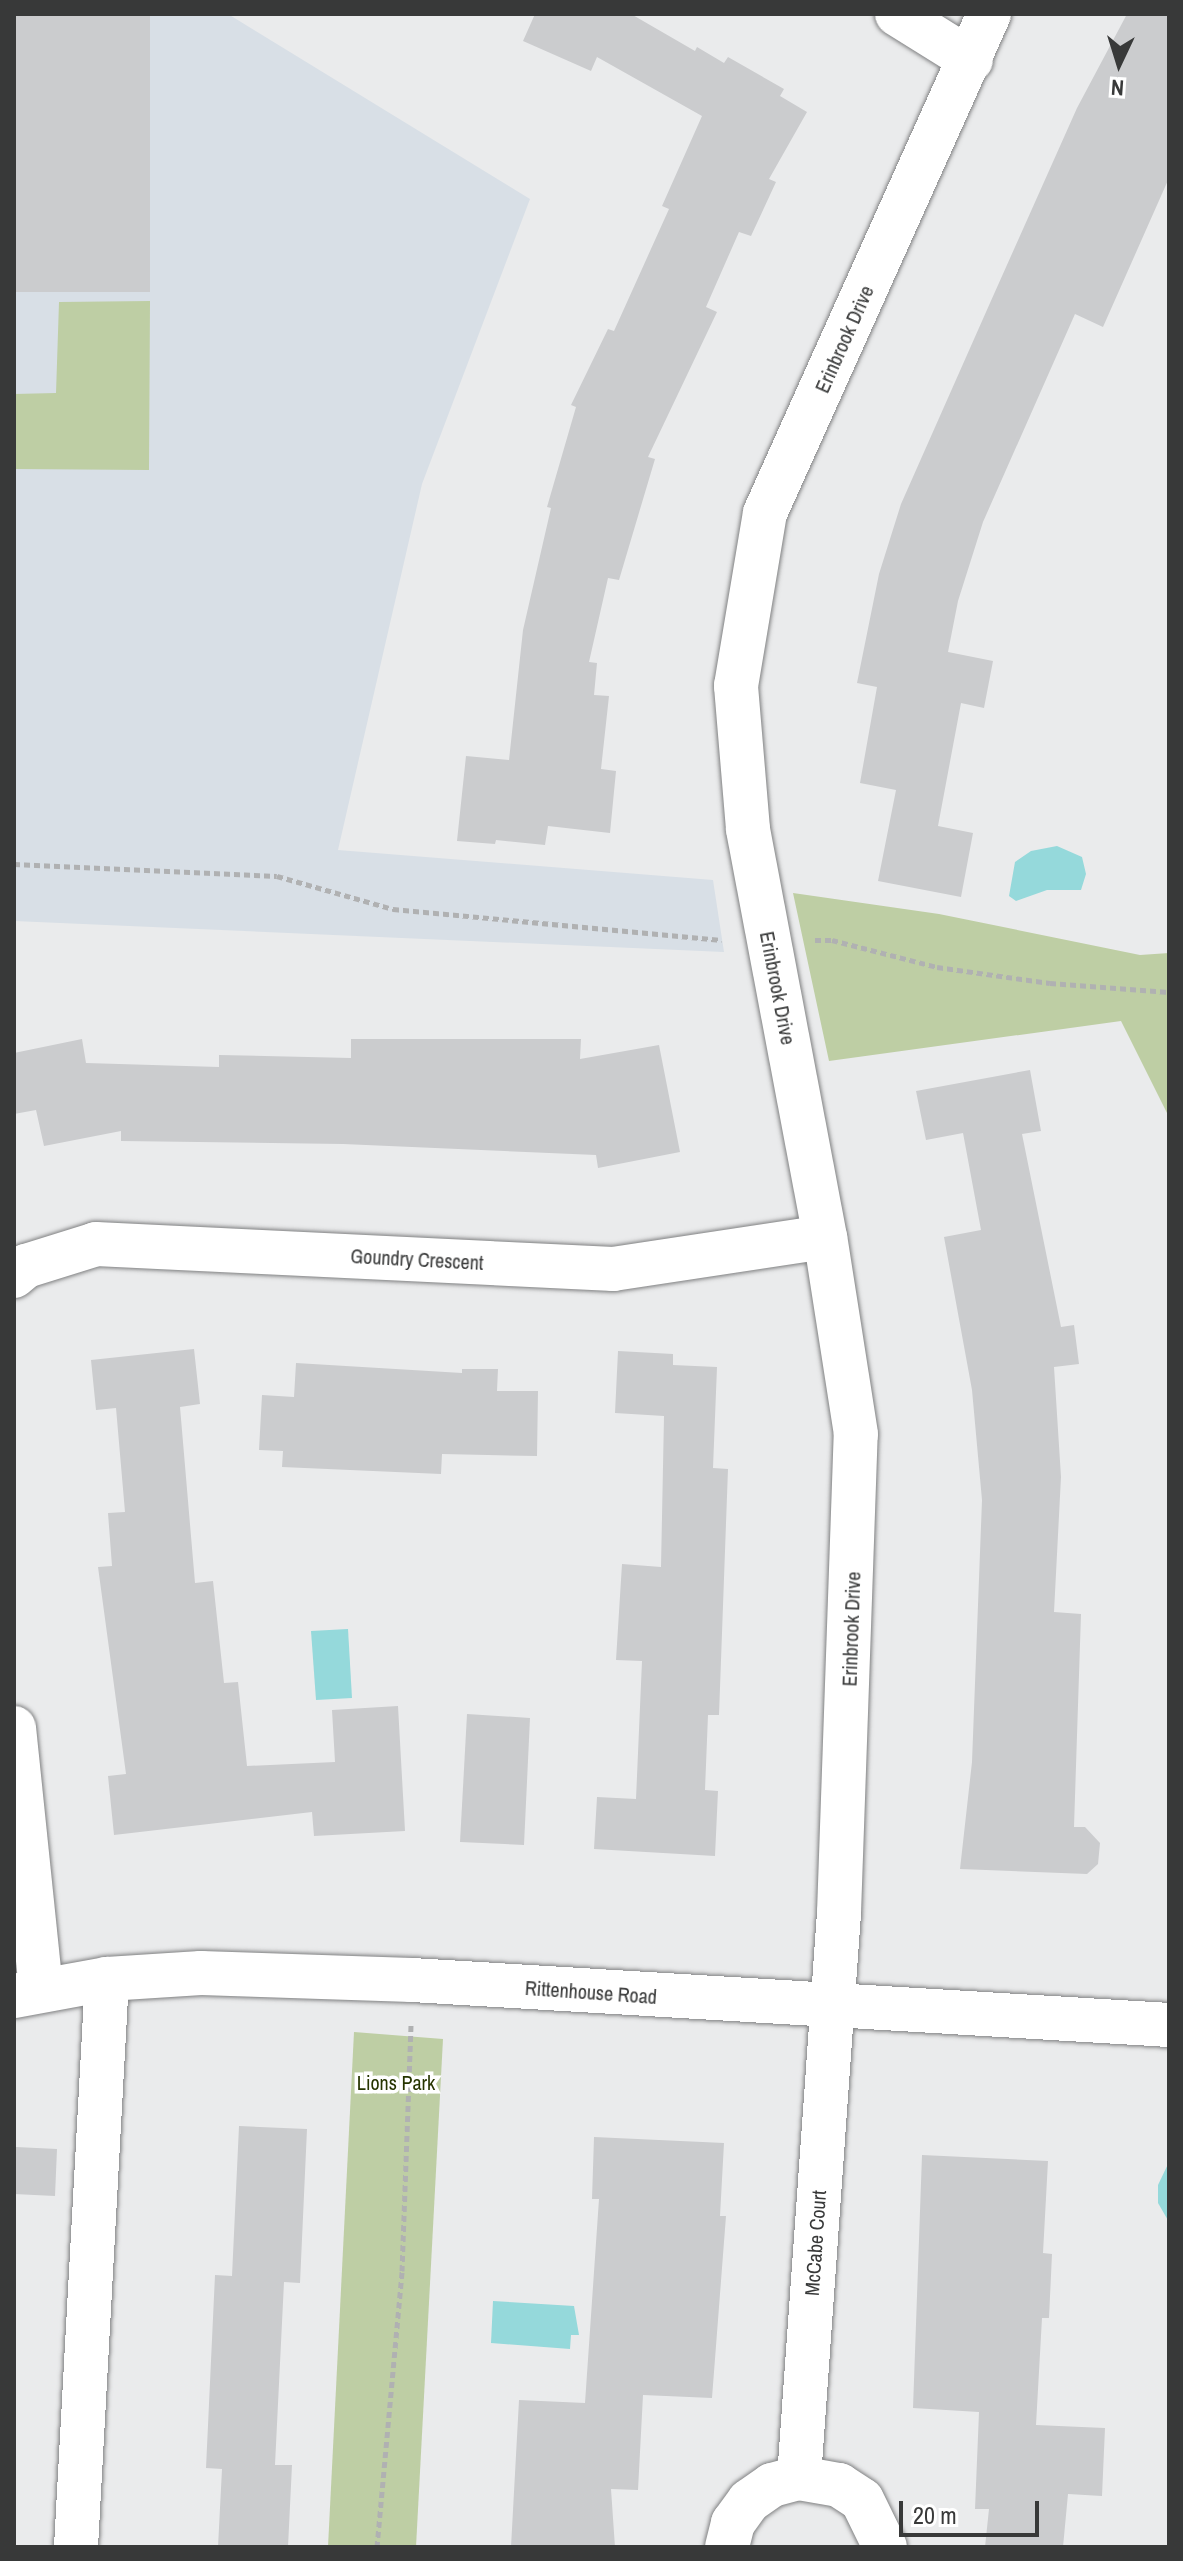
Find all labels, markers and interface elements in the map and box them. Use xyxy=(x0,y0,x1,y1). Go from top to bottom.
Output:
north arrow xyxy=(1079,24,1159,104)
text: N xyxy=(1110,73,1125,103)
street label: Erinbrook Drive xyxy=(810,282,878,396)
street label: Erinbrook Drive xyxy=(755,929,801,1047)
street label: Goundry Crescent xyxy=(350,1244,484,1274)
street label: Erinbrook Drive xyxy=(837,1571,865,1687)
street label: Rittenhouse Road xyxy=(524,1975,658,2009)
park label: Lions Park xyxy=(357,2070,435,2094)
street label: McCabe Court xyxy=(799,2189,831,2297)
scale bar xyxy=(903,2485,1043,2535)
text: 20 m xyxy=(913,2499,957,2531)

